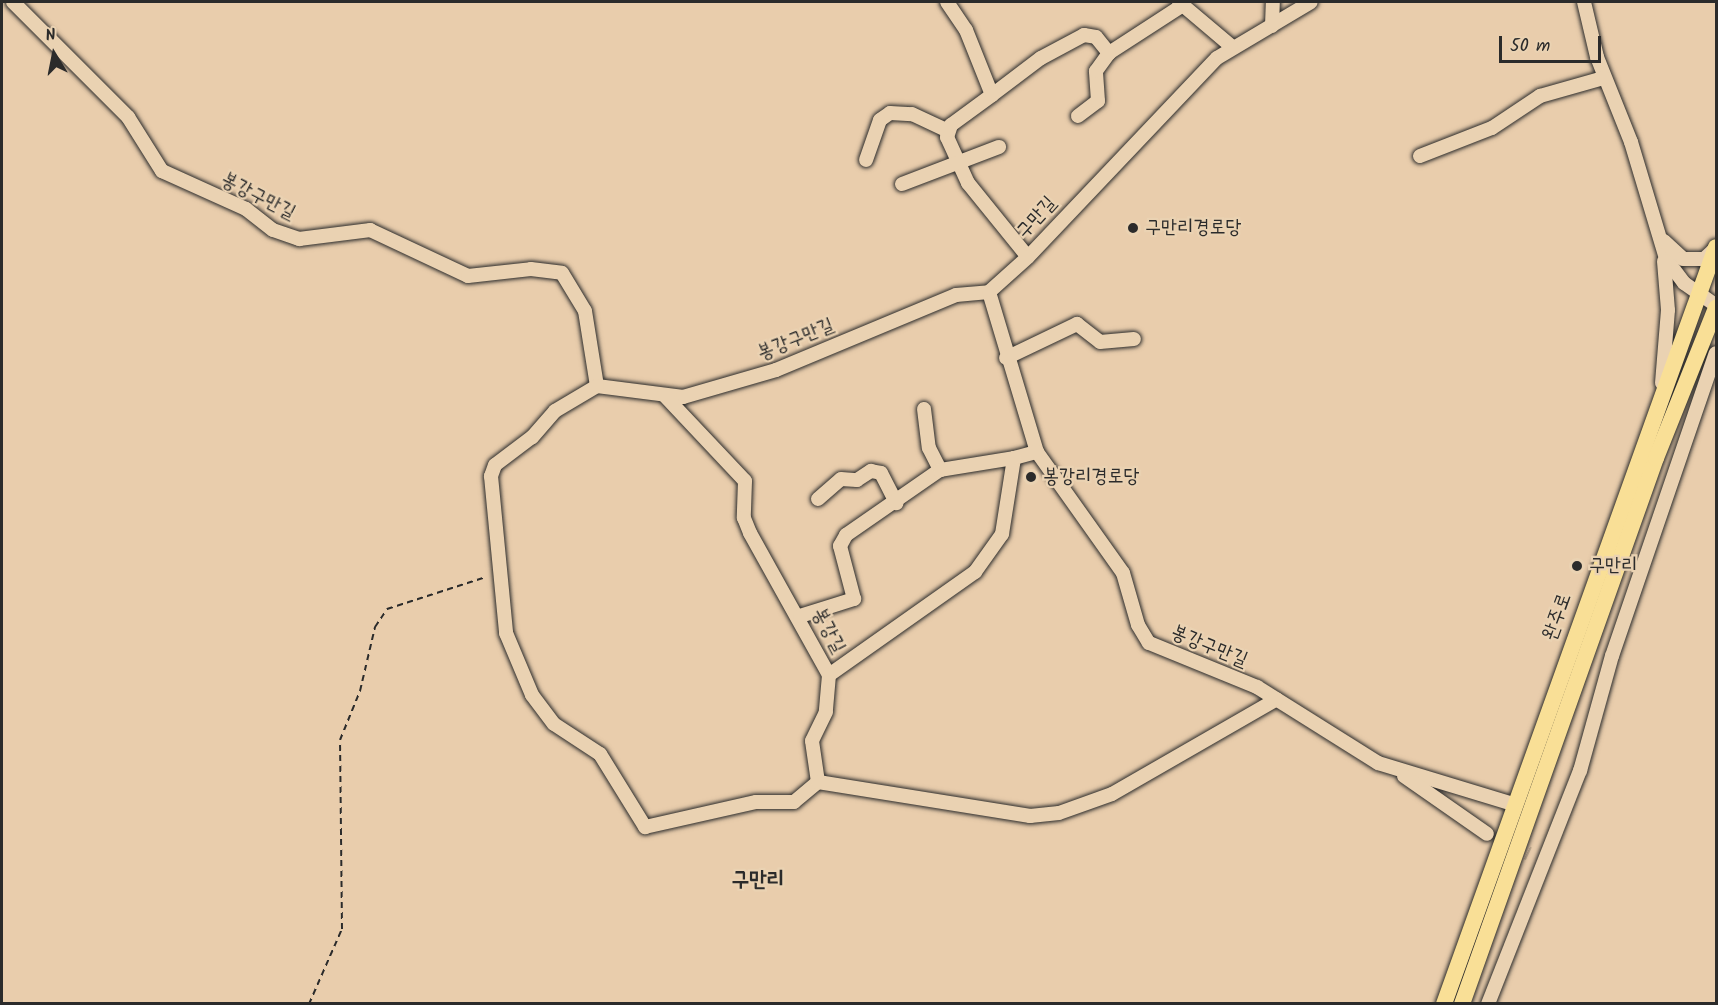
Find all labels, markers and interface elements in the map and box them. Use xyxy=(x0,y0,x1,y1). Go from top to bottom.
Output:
text: N xyxy=(44,23,58,49)
north arrow xyxy=(24,24,84,84)
scale bar xyxy=(1502,24,1604,62)
text: 50 m xyxy=(1510,32,1550,61)
street label: 봉강구만길 xyxy=(217,168,299,226)
street label: 구만길 xyxy=(1012,192,1062,244)
place label: 구만리경로당 xyxy=(1145,216,1242,240)
marker: 구만리경로당 xyxy=(1126,221,1140,235)
street label: 봉강구만길 xyxy=(754,314,838,366)
place label: 봉강리경로당 xyxy=(1043,465,1140,489)
marker: 봉강리경로당 xyxy=(1024,470,1038,484)
place label: 구만리 xyxy=(1589,554,1637,578)
marker: 구만리 xyxy=(1570,559,1584,573)
street label: 완주로 xyxy=(1538,590,1578,644)
street label: 봉강길 xyxy=(806,604,850,658)
street label: 봉강구만길 xyxy=(1167,621,1251,673)
district label: 구만리 xyxy=(731,868,785,894)

